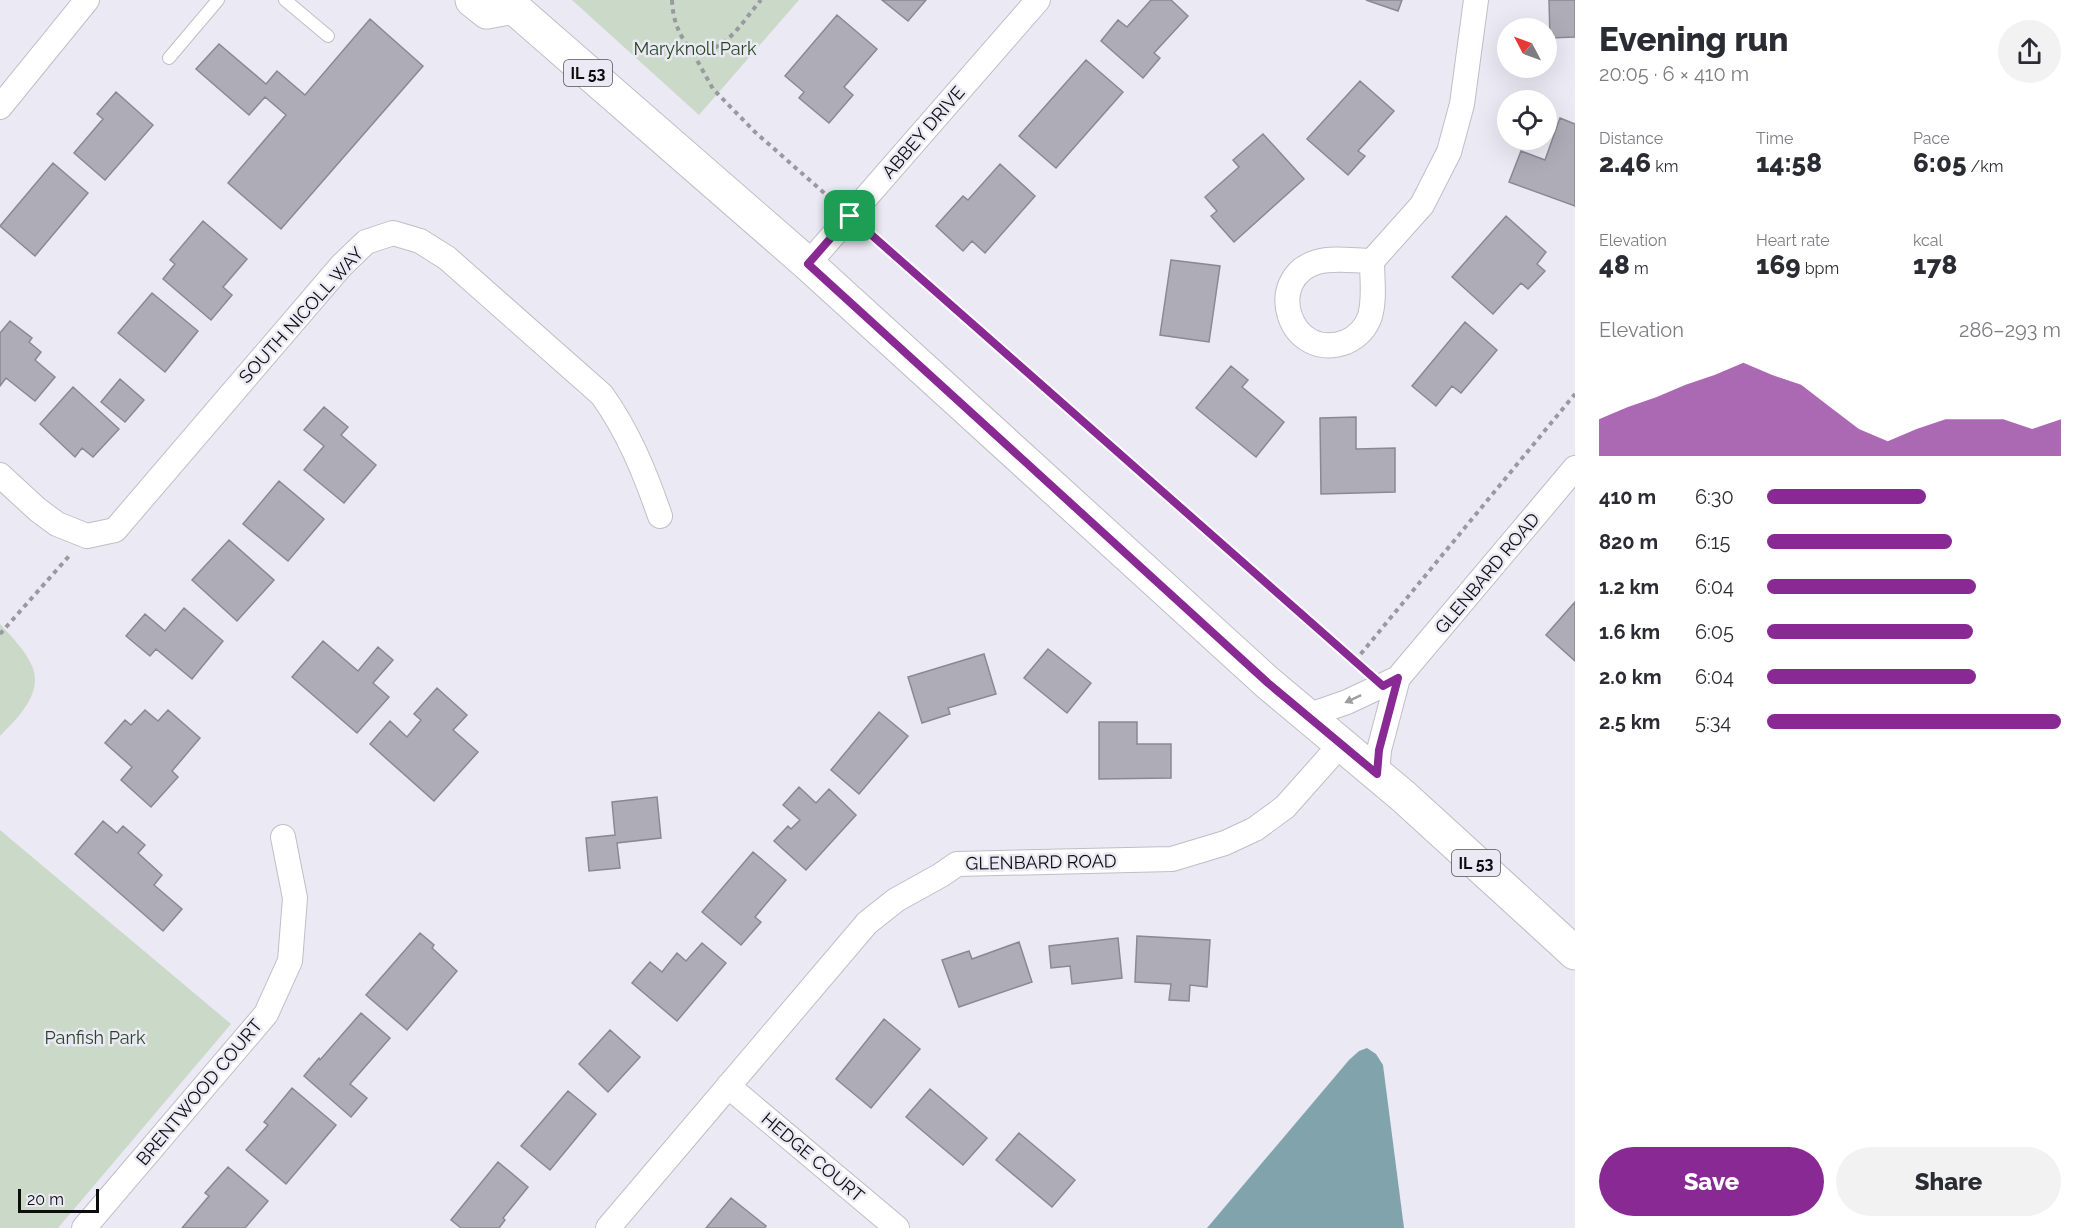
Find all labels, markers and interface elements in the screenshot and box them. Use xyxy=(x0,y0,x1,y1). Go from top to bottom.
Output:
north arrow xyxy=(1497,18,1557,78)
map controls xyxy=(1497,18,1557,150)
text: Evening run xyxy=(1599,20,1789,59)
button: share xyxy=(1998,20,2061,83)
park label: Maryknoll Park xyxy=(634,38,757,59)
road number: IL 53 xyxy=(564,60,612,86)
text: 20:05 · 6 × 410 m xyxy=(1599,62,1749,86)
street label: ABBEY DRIVE xyxy=(877,82,969,182)
button: locate xyxy=(1497,90,1557,150)
text: Distance xyxy=(1599,129,1663,148)
text: Time xyxy=(1756,129,1793,148)
text: Pace xyxy=(1913,129,1950,148)
text: 2.46 xyxy=(1599,148,1651,178)
text: 14:58 xyxy=(1756,148,1822,178)
text: 6:05 xyxy=(1913,148,1966,178)
text: km xyxy=(1651,157,1678,176)
text: /km xyxy=(1966,157,2003,176)
pin xyxy=(824,190,875,241)
icon: arrive xyxy=(833,199,866,232)
text: Elevation xyxy=(1599,231,1667,250)
text: Heart rate xyxy=(1756,231,1830,250)
text: kcal xyxy=(1913,231,1943,250)
street label: SOUTH NICOLL WAY xyxy=(234,243,368,387)
text: 48 xyxy=(1599,250,1630,280)
text: 169 xyxy=(1756,250,1801,280)
text: 178 xyxy=(1913,250,1957,280)
text: m xyxy=(1630,259,1649,278)
text: bpm xyxy=(1801,259,1839,278)
text: Elevation xyxy=(1599,318,1684,342)
text: 286–293 m xyxy=(1959,318,2061,342)
text: 410 m xyxy=(1599,485,1656,509)
text: 6:30 xyxy=(1695,485,1734,509)
street label: GLENBARD ROAD xyxy=(1430,508,1544,638)
text: 820 m xyxy=(1599,530,1658,554)
text: 6:15 xyxy=(1695,530,1730,554)
text: 1.2 km xyxy=(1599,575,1659,599)
text: 6:04 xyxy=(1695,575,1734,599)
text: 1.6 km xyxy=(1599,620,1660,644)
text: 6:05 xyxy=(1695,620,1734,644)
text: 2.0 km xyxy=(1599,665,1662,689)
text: 6:04 xyxy=(1695,665,1734,689)
one-way arrow xyxy=(1345,694,1362,703)
text: 2.5 km xyxy=(1599,710,1660,734)
text: 5:34 xyxy=(1695,710,1731,734)
street label: GLENBARD ROAD xyxy=(965,850,1117,874)
road number: IL 53 xyxy=(1452,850,1500,876)
street label: BRENTWOOD COURT xyxy=(132,1015,266,1169)
park label: Panfish Park xyxy=(45,1027,146,1048)
street label: HEDGE COURT xyxy=(757,1108,869,1206)
button: Save xyxy=(1599,1147,1824,1216)
button: Share xyxy=(1836,1147,2061,1216)
scale bar xyxy=(18,1186,99,1214)
text: 20 m xyxy=(27,1190,64,1209)

